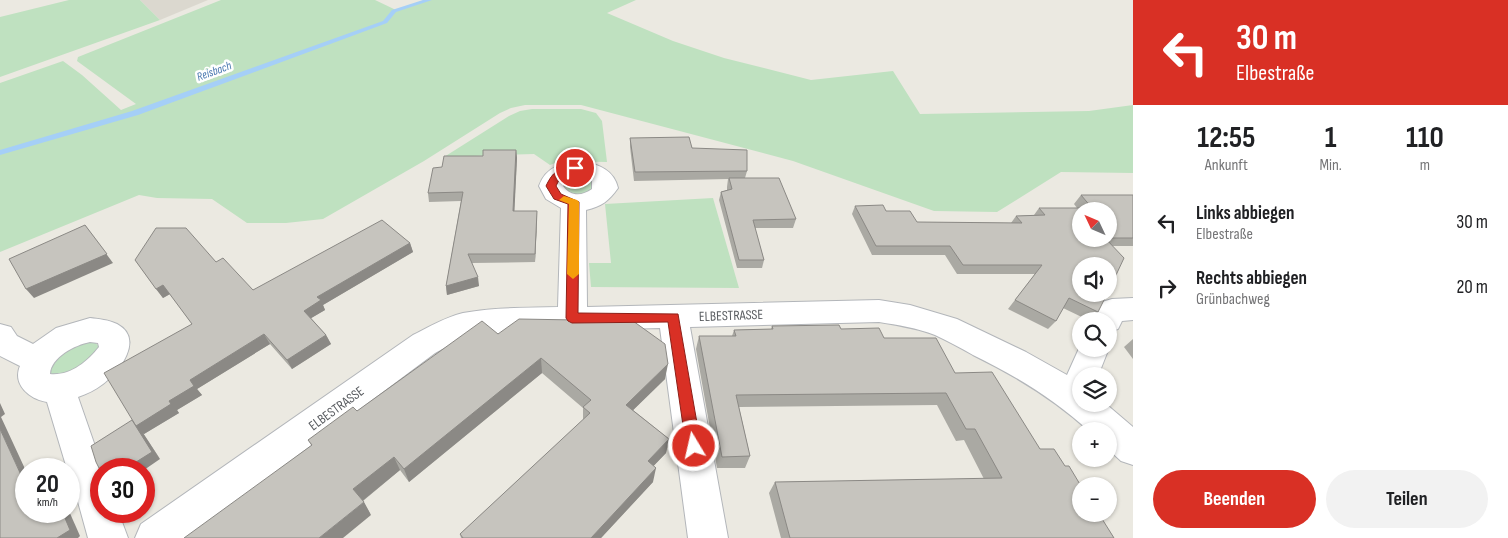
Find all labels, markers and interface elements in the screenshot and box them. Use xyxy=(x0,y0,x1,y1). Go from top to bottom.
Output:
text: 30 m xyxy=(1236,17,1297,60)
icon: left xyxy=(1153,20,1218,85)
water label: Reisbach xyxy=(195,58,234,85)
text: Elbestraße xyxy=(1236,60,1314,87)
text: 12:55 xyxy=(1197,120,1255,156)
text: 1 xyxy=(1325,120,1337,156)
text: 110 xyxy=(1406,120,1444,156)
pin xyxy=(554,147,596,189)
icon: arrive xyxy=(561,154,589,182)
text: Ankunft xyxy=(1205,156,1248,175)
text: Min. xyxy=(1320,156,1342,175)
text: m xyxy=(1420,156,1430,175)
north arrow xyxy=(1072,202,1118,248)
map controls xyxy=(1072,202,1117,522)
text: Links abbiegen xyxy=(1196,202,1294,225)
icon: left xyxy=(1153,209,1181,237)
text: 30 m xyxy=(1456,211,1488,234)
text: Elbestraße xyxy=(1196,225,1253,244)
button: sound xyxy=(1072,257,1117,302)
text: Rechts abbiegen xyxy=(1196,267,1307,290)
icon: right xyxy=(1153,274,1181,302)
text: 20 m xyxy=(1456,276,1488,299)
text: Grünbachweg xyxy=(1196,290,1270,309)
street label: ELBESTRASSE xyxy=(699,306,764,325)
button: search xyxy=(1072,312,1117,357)
button: layers xyxy=(1072,367,1117,412)
street label: ELBESTRASSE xyxy=(305,382,368,434)
position arrow xyxy=(667,419,719,471)
button: + xyxy=(1072,422,1117,467)
speed limit sign: 30 xyxy=(90,458,155,523)
text: 20 xyxy=(36,469,59,500)
button: Beenden xyxy=(1153,470,1316,528)
button: Teilen xyxy=(1326,470,1488,528)
button: − xyxy=(1072,477,1117,522)
text: km/h xyxy=(37,495,58,510)

